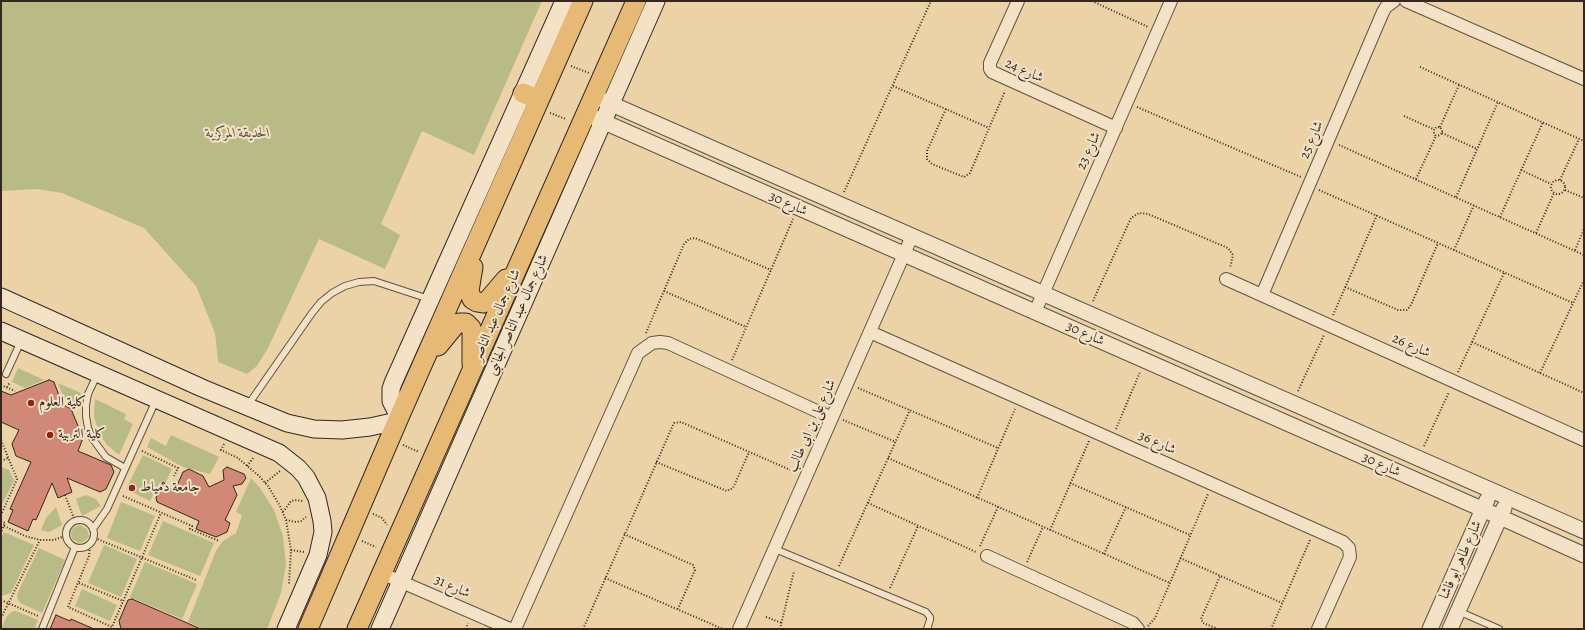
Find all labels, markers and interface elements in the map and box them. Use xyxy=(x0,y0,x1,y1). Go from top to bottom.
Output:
street label: شارع 24 xyxy=(1002,55,1046,87)
street label: شارع 25 xyxy=(1297,118,1327,162)
park label: الحديقة المركزية xyxy=(206,126,270,142)
street label: شارع 23 xyxy=(1073,130,1105,172)
street label: شارع 30 xyxy=(766,188,810,220)
street label: شارع جمال عبد الناصر الجانبى xyxy=(484,252,552,378)
street label: شارع جمال عبد الناصر xyxy=(469,267,525,363)
street label: شارع 30 xyxy=(1063,318,1107,350)
street label: شارع 26 xyxy=(1389,330,1433,362)
street label: شارع على بن ابى طالب xyxy=(784,377,840,475)
place label: كلية العلوم xyxy=(39,395,86,411)
marker: كلية العلوم xyxy=(26,398,36,408)
place label: كلية التربية xyxy=(58,427,106,443)
street label: شارع 36 xyxy=(1136,427,1178,459)
marker: كلية التربية xyxy=(45,430,55,440)
street label: شارع 30 xyxy=(1359,449,1403,481)
place label: جامعة دمياط xyxy=(140,480,200,496)
marker: جامعة دمياط xyxy=(127,483,137,493)
street label: شارع طاهر ابو فاشا xyxy=(1436,518,1486,602)
street label: شارع 31 xyxy=(431,572,473,602)

